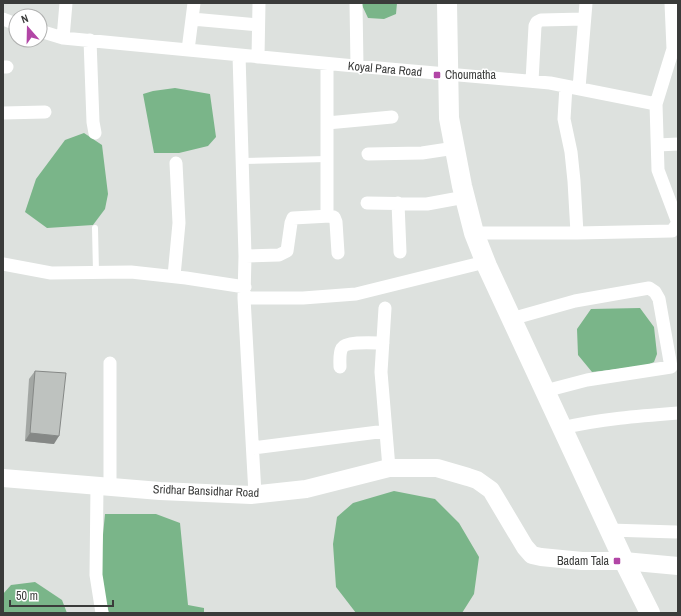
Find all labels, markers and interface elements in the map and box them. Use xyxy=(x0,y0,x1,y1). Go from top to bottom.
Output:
north arrow xyxy=(8,8,48,48)
text: N xyxy=(19,11,30,26)
street label: Koyal Para Road xyxy=(347,58,423,80)
place label: Choumatha xyxy=(445,67,496,83)
marker: Choumatha xyxy=(432,70,442,80)
street label: Sridhar Bansidhar Road xyxy=(153,481,259,501)
place label: Badam Tala xyxy=(557,553,610,569)
marker: Badam Tala xyxy=(612,556,622,566)
scale bar xyxy=(10,582,113,608)
text: 50 m xyxy=(16,588,38,604)

